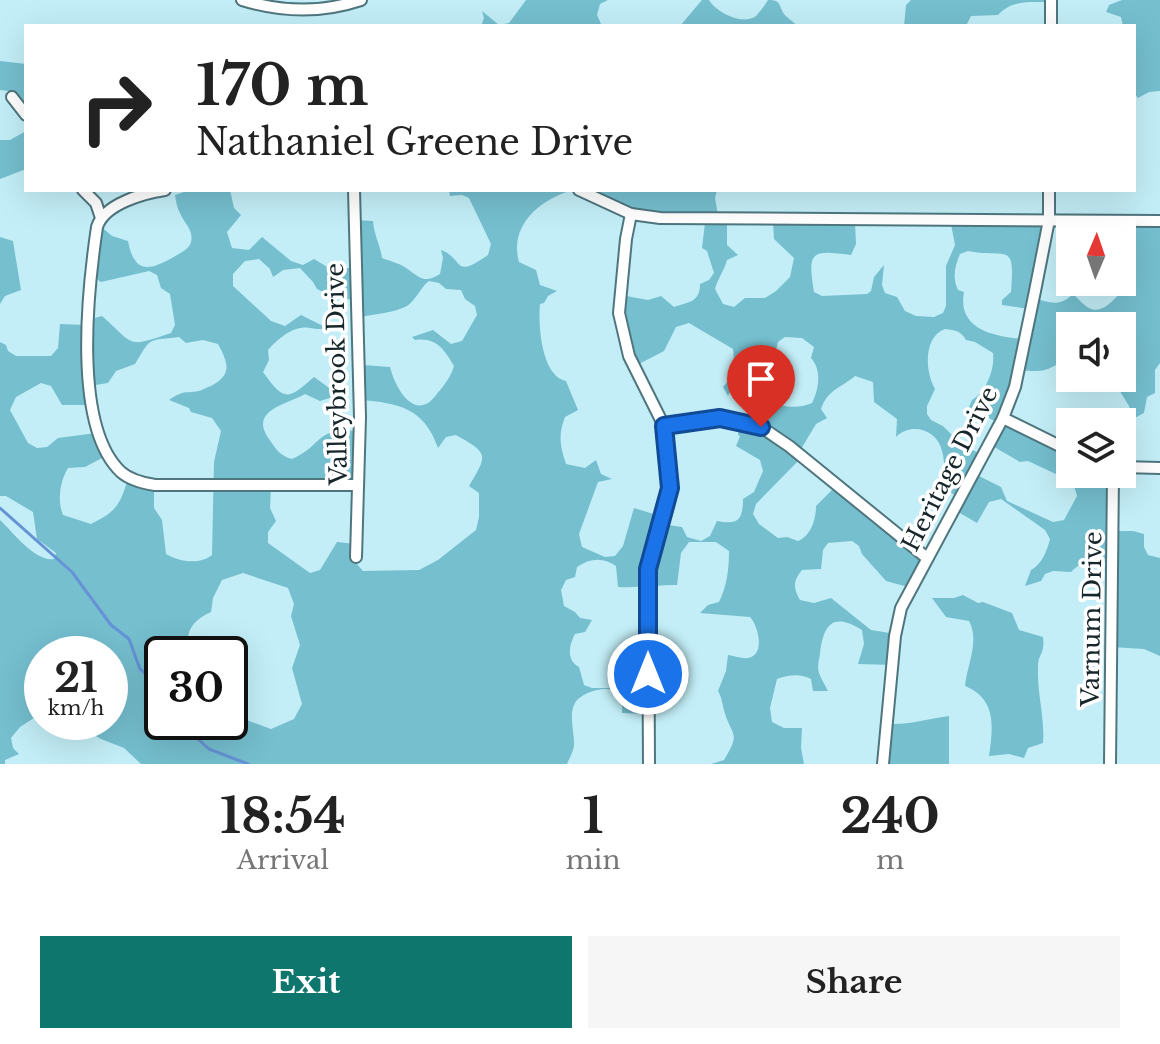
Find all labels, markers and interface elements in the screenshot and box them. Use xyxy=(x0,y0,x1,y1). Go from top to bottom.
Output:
text: 170 m xyxy=(196,51,368,120)
icon: right xyxy=(64,56,168,160)
text: Nathaniel Greene Drive xyxy=(196,120,633,165)
north arrow xyxy=(1056,216,1136,296)
map controls xyxy=(1056,216,1136,488)
street label: Valleybrook Drive xyxy=(320,263,353,486)
button: sound xyxy=(1056,312,1136,392)
pin xyxy=(727,345,795,427)
icon: arrive xyxy=(739,357,783,401)
street label: Heritage Drive xyxy=(896,382,1004,556)
button: layers xyxy=(1056,408,1136,488)
street label: Varnum Drive xyxy=(1075,531,1108,708)
position arrow xyxy=(606,632,690,716)
speed limit sign: 30 xyxy=(144,636,248,740)
text: 21 xyxy=(54,653,98,703)
text: km/h xyxy=(48,696,104,720)
text: 18:54 xyxy=(220,786,346,846)
text: 1 xyxy=(583,786,604,846)
text: 240 xyxy=(841,786,940,846)
text: Arrival xyxy=(237,844,329,876)
text: min xyxy=(566,844,620,876)
text: m xyxy=(876,844,904,876)
button: Exit xyxy=(40,936,572,1028)
button: Share xyxy=(588,936,1120,1028)

